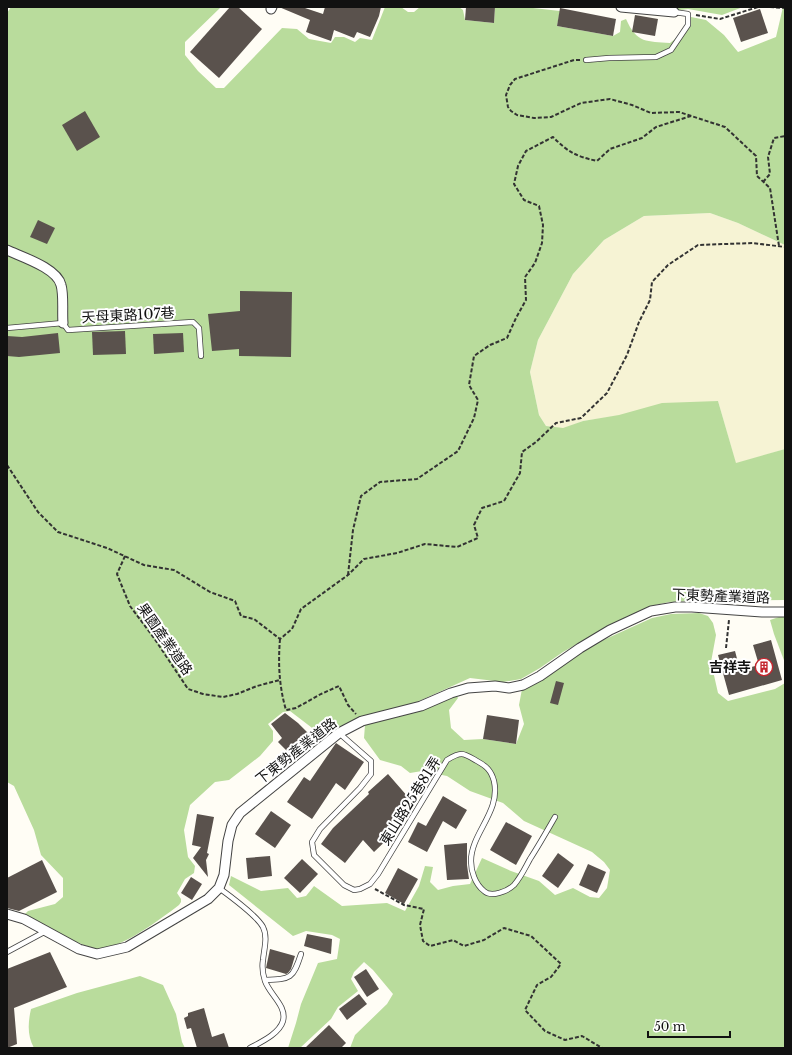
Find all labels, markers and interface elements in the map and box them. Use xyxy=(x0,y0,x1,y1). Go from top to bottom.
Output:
street label: 天母東路107巷 xyxy=(81,304,175,326)
street label: 下東勢產業道路 xyxy=(672,585,770,607)
street label: 果園產業道路 xyxy=(134,599,196,679)
building icon: 吉祥寺 xyxy=(754,657,774,677)
place label: 吉祥寺 xyxy=(709,658,751,676)
street label: 下東勢產業道路 xyxy=(252,714,340,788)
street label: 東山路25巷81弄 xyxy=(376,753,444,849)
scale bar xyxy=(648,1013,730,1039)
text: 50 m xyxy=(654,1019,686,1034)

